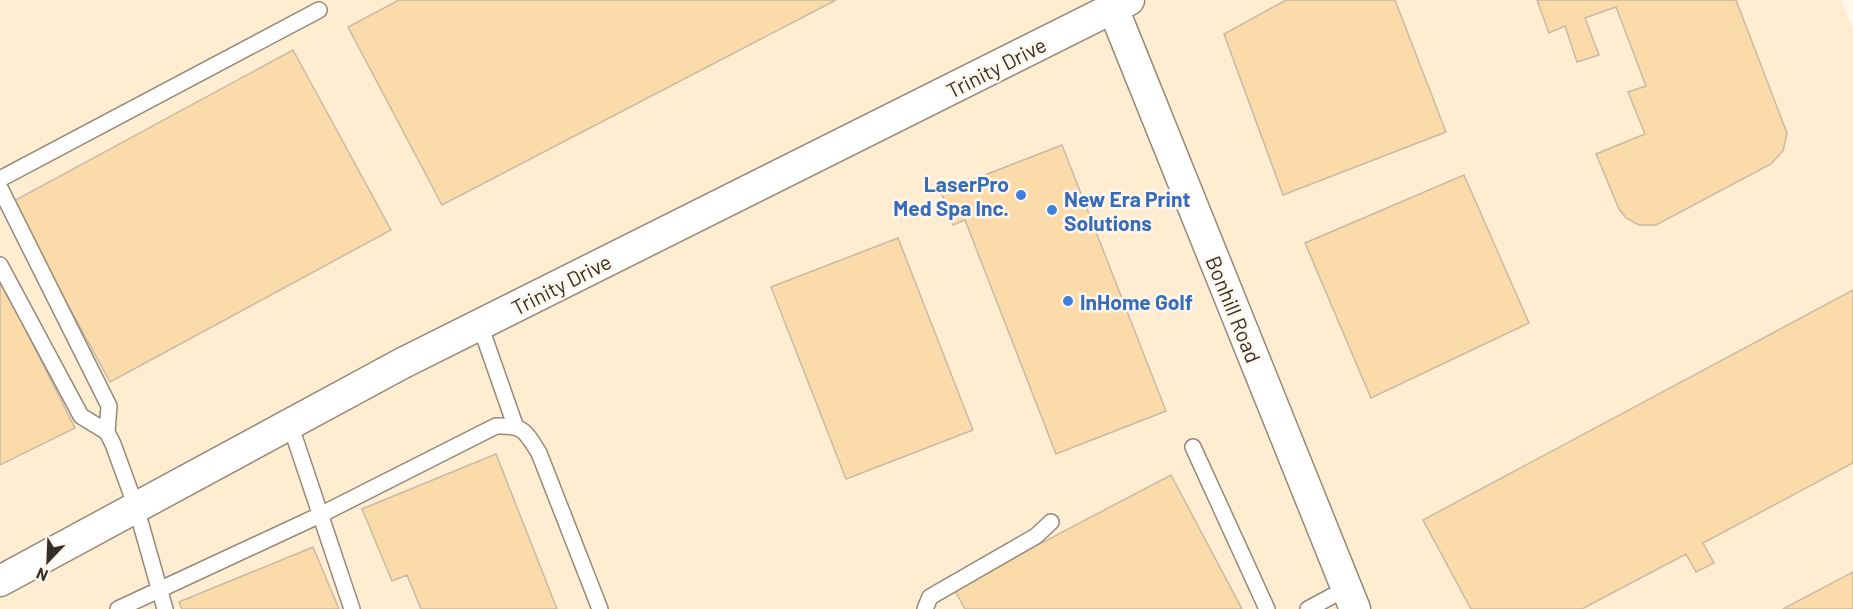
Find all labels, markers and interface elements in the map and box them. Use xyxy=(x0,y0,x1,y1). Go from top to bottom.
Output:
street label: Trinity Drive xyxy=(942,31,1050,103)
place label: LaserPro Med Spa Inc. xyxy=(893,171,1009,220)
place label: New Era Print Solutions xyxy=(1064,186,1190,235)
marker: LaserPro Med Spa Inc. xyxy=(1014,188,1028,202)
marker: New Era Print Solutions xyxy=(1045,203,1059,217)
street label: Trinity Drive xyxy=(507,248,615,320)
street label: Bonhill Road xyxy=(1201,252,1267,366)
place label: InHome Golf xyxy=(1080,289,1193,314)
marker: InHome Golf xyxy=(1061,294,1075,308)
north arrow xyxy=(18,531,78,591)
text: N xyxy=(33,564,51,586)

